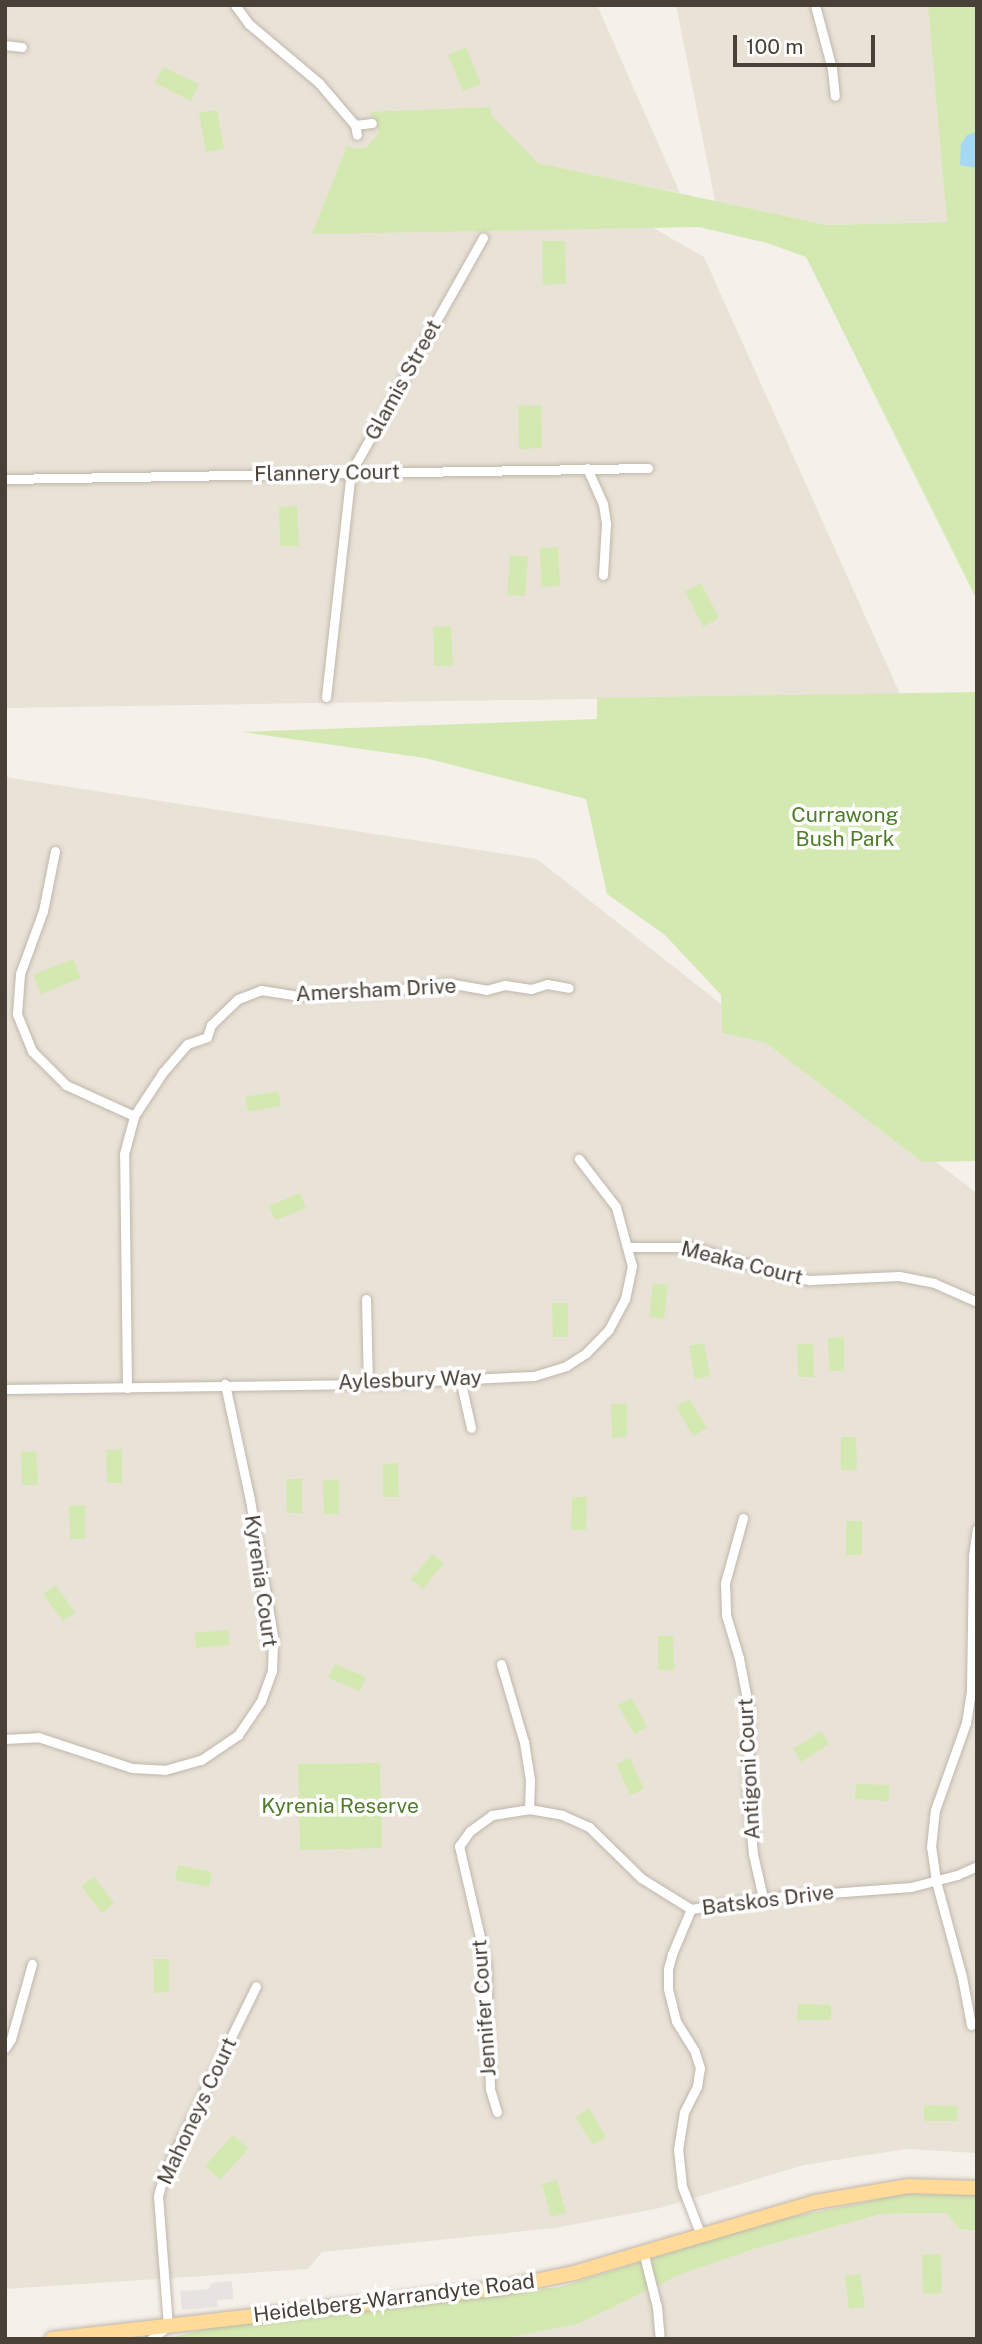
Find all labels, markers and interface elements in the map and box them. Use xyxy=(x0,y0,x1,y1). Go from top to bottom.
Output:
scale bar xyxy=(737,21,879,65)
text: 100 m xyxy=(746,34,803,59)
street label: Glamis Street xyxy=(360,315,446,445)
street label: Flannery Court xyxy=(254,459,400,487)
park label: Currawong Bush Park xyxy=(791,802,899,852)
street label: Amersham Drive xyxy=(295,973,457,1007)
street label: Meaka Court xyxy=(678,1236,806,1290)
street label: Aylesbury Way xyxy=(337,1365,483,1395)
street label: Kyrenia Court xyxy=(239,1513,283,1649)
street label: Antigoni Court xyxy=(733,1698,765,1840)
park label: Kyrenia Reserve xyxy=(261,1793,419,1819)
street label: Batskos Drive xyxy=(700,1879,836,1921)
street label: Jennifer Court xyxy=(467,1939,501,2077)
street label: Mahoneys Court xyxy=(152,2033,242,2189)
street label: Heidelberg-Warrandyte Road xyxy=(252,2268,536,2328)

